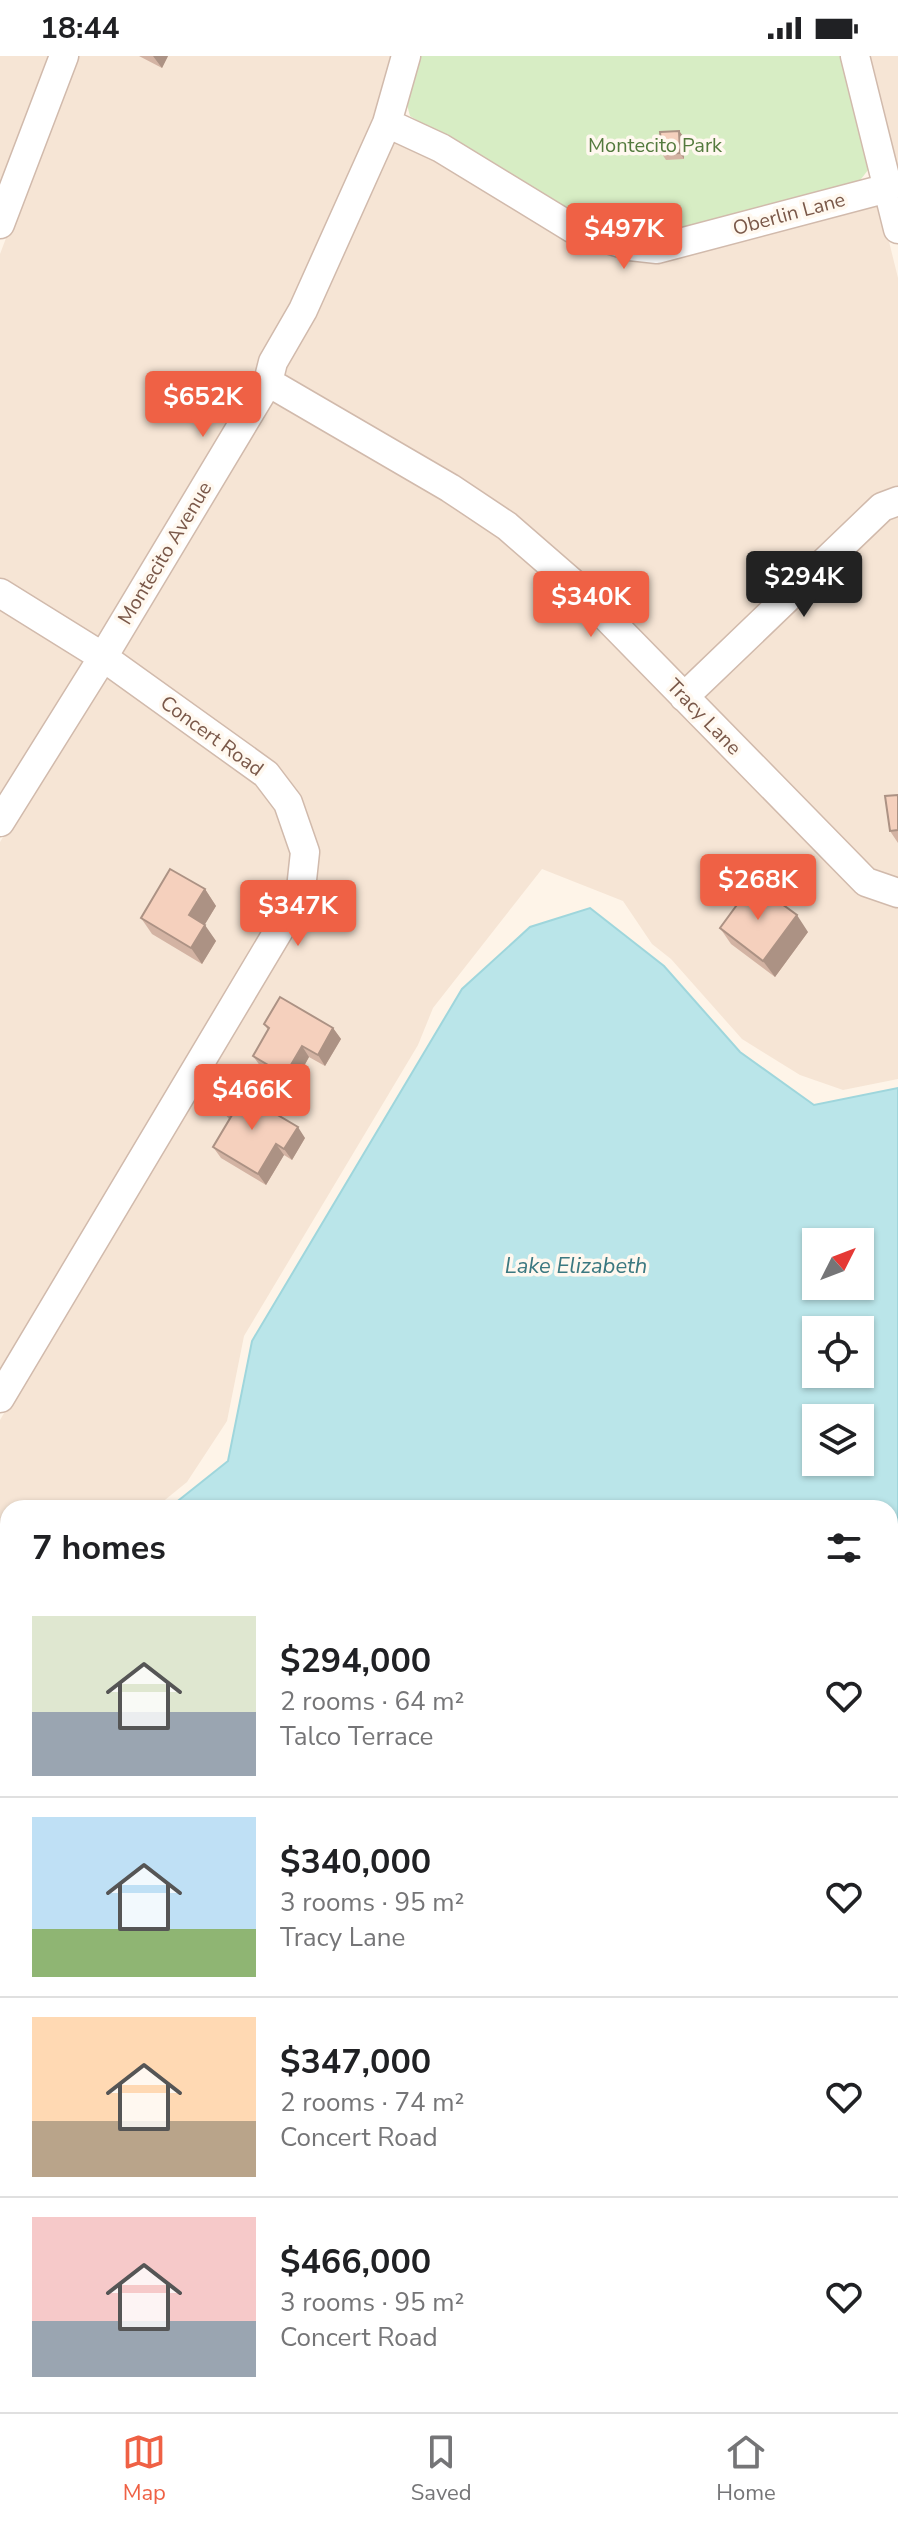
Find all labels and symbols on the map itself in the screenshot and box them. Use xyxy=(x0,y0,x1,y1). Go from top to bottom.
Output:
park label: Montecito Park xyxy=(588,132,723,159)
street label: Oberlin Lane xyxy=(730,186,848,242)
pin: $497K xyxy=(568,203,680,271)
pin: $652K xyxy=(147,371,259,439)
street label: Montecito Avenue xyxy=(112,477,218,629)
pin: $294K xyxy=(748,551,860,619)
pin: $340K xyxy=(535,571,647,639)
street label: Tracy Lane xyxy=(661,673,747,761)
street label: Concert Road xyxy=(155,689,269,783)
pin: $268K xyxy=(702,854,814,922)
pin: $347K xyxy=(242,880,354,948)
pin: $466K xyxy=(196,1064,308,1132)
north arrow xyxy=(802,1228,874,1300)
water label: Lake Elizabeth xyxy=(505,1251,647,1281)

